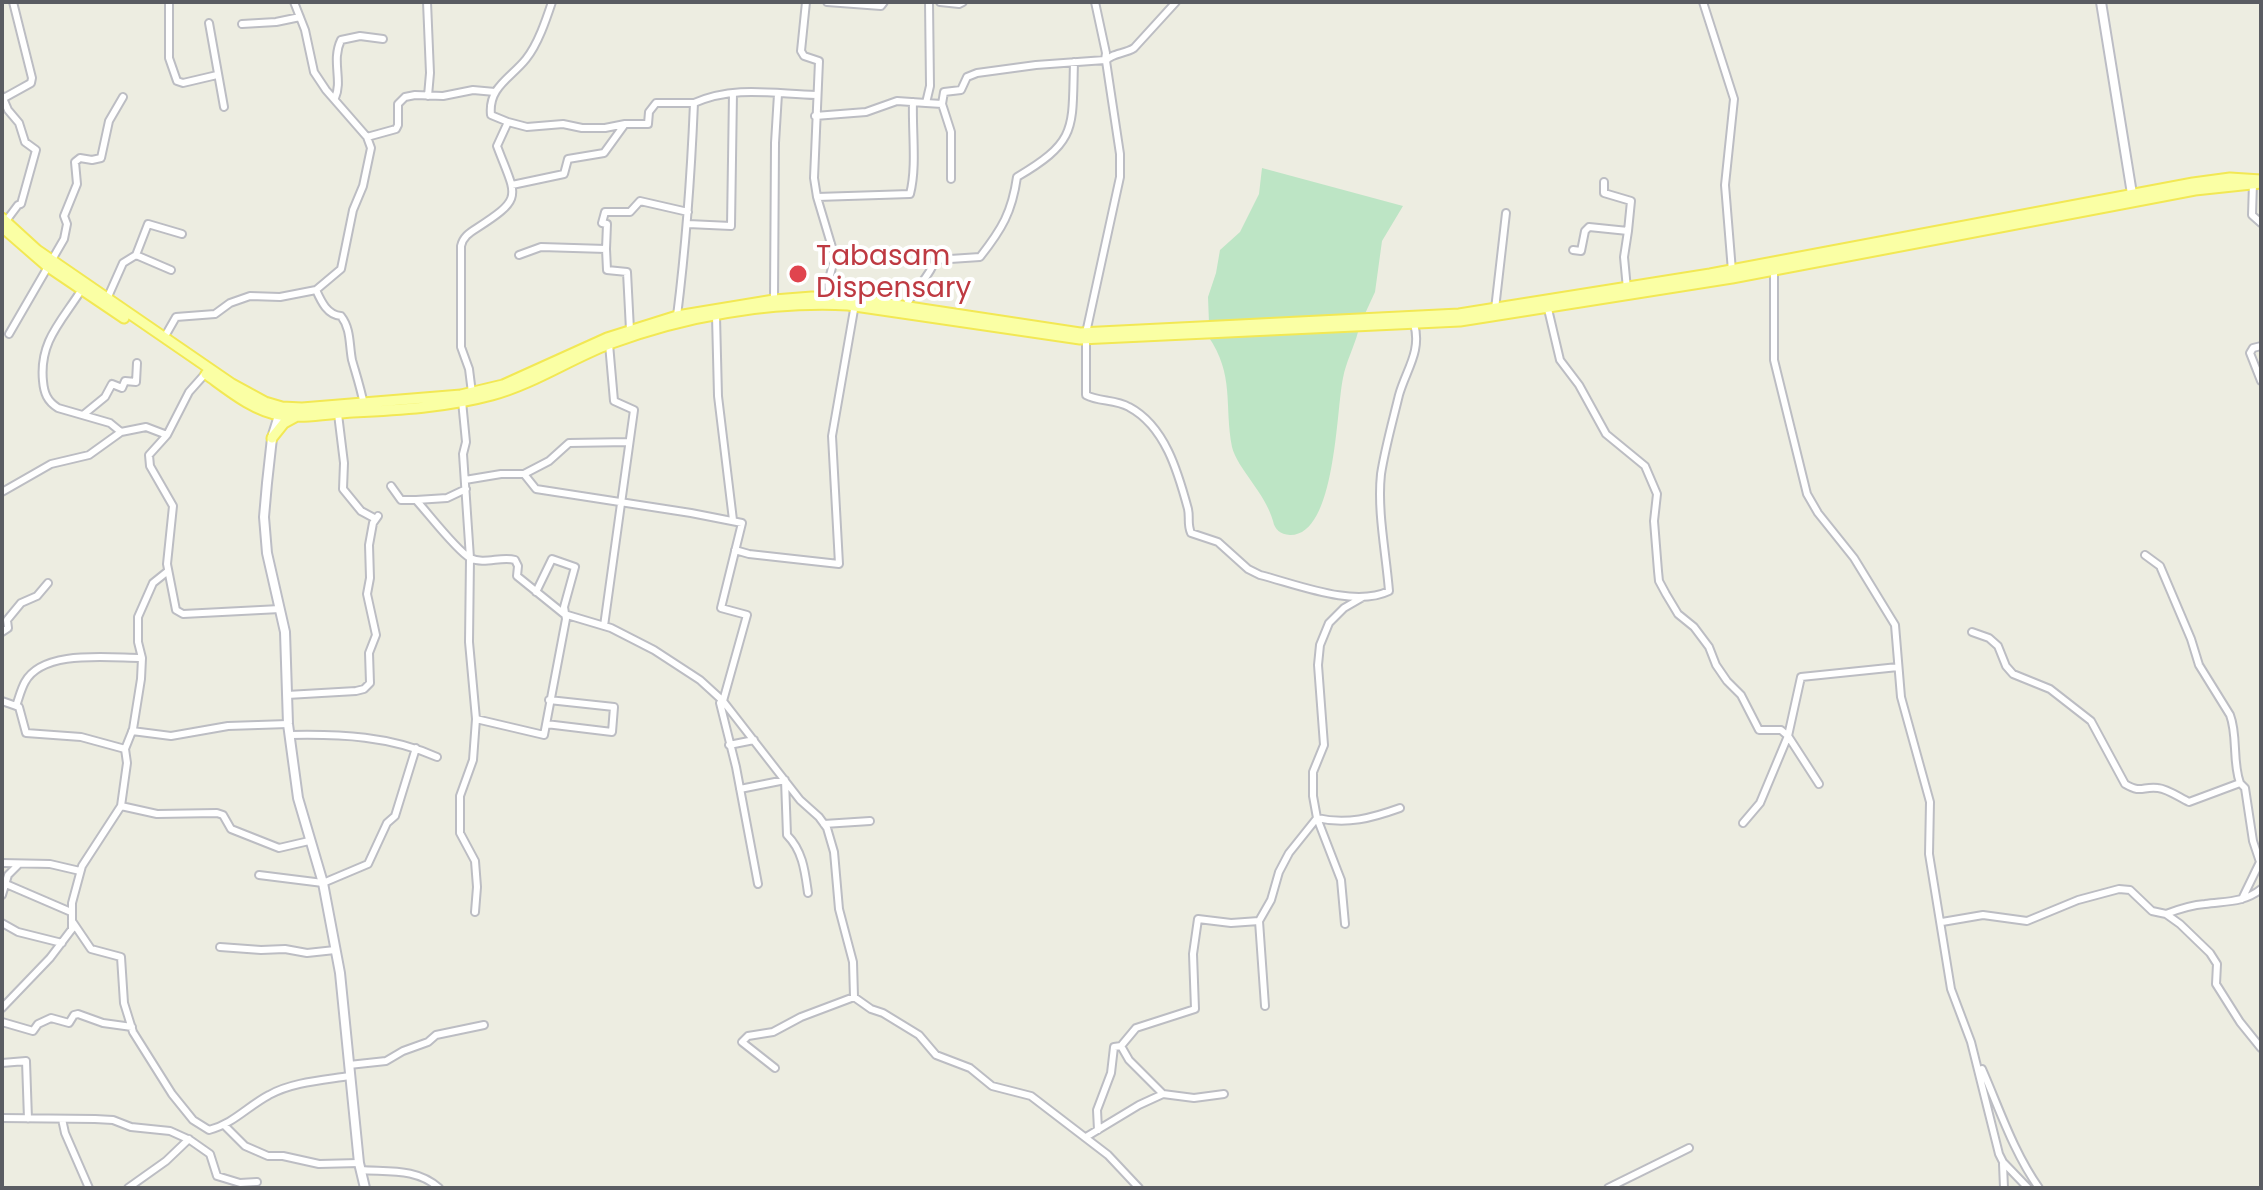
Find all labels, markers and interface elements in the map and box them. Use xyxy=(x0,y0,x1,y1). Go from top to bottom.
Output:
place label: Tabasam Dispensary xyxy=(816,241,971,307)
marker: Tabasam Dispensary xyxy=(787,263,809,285)

